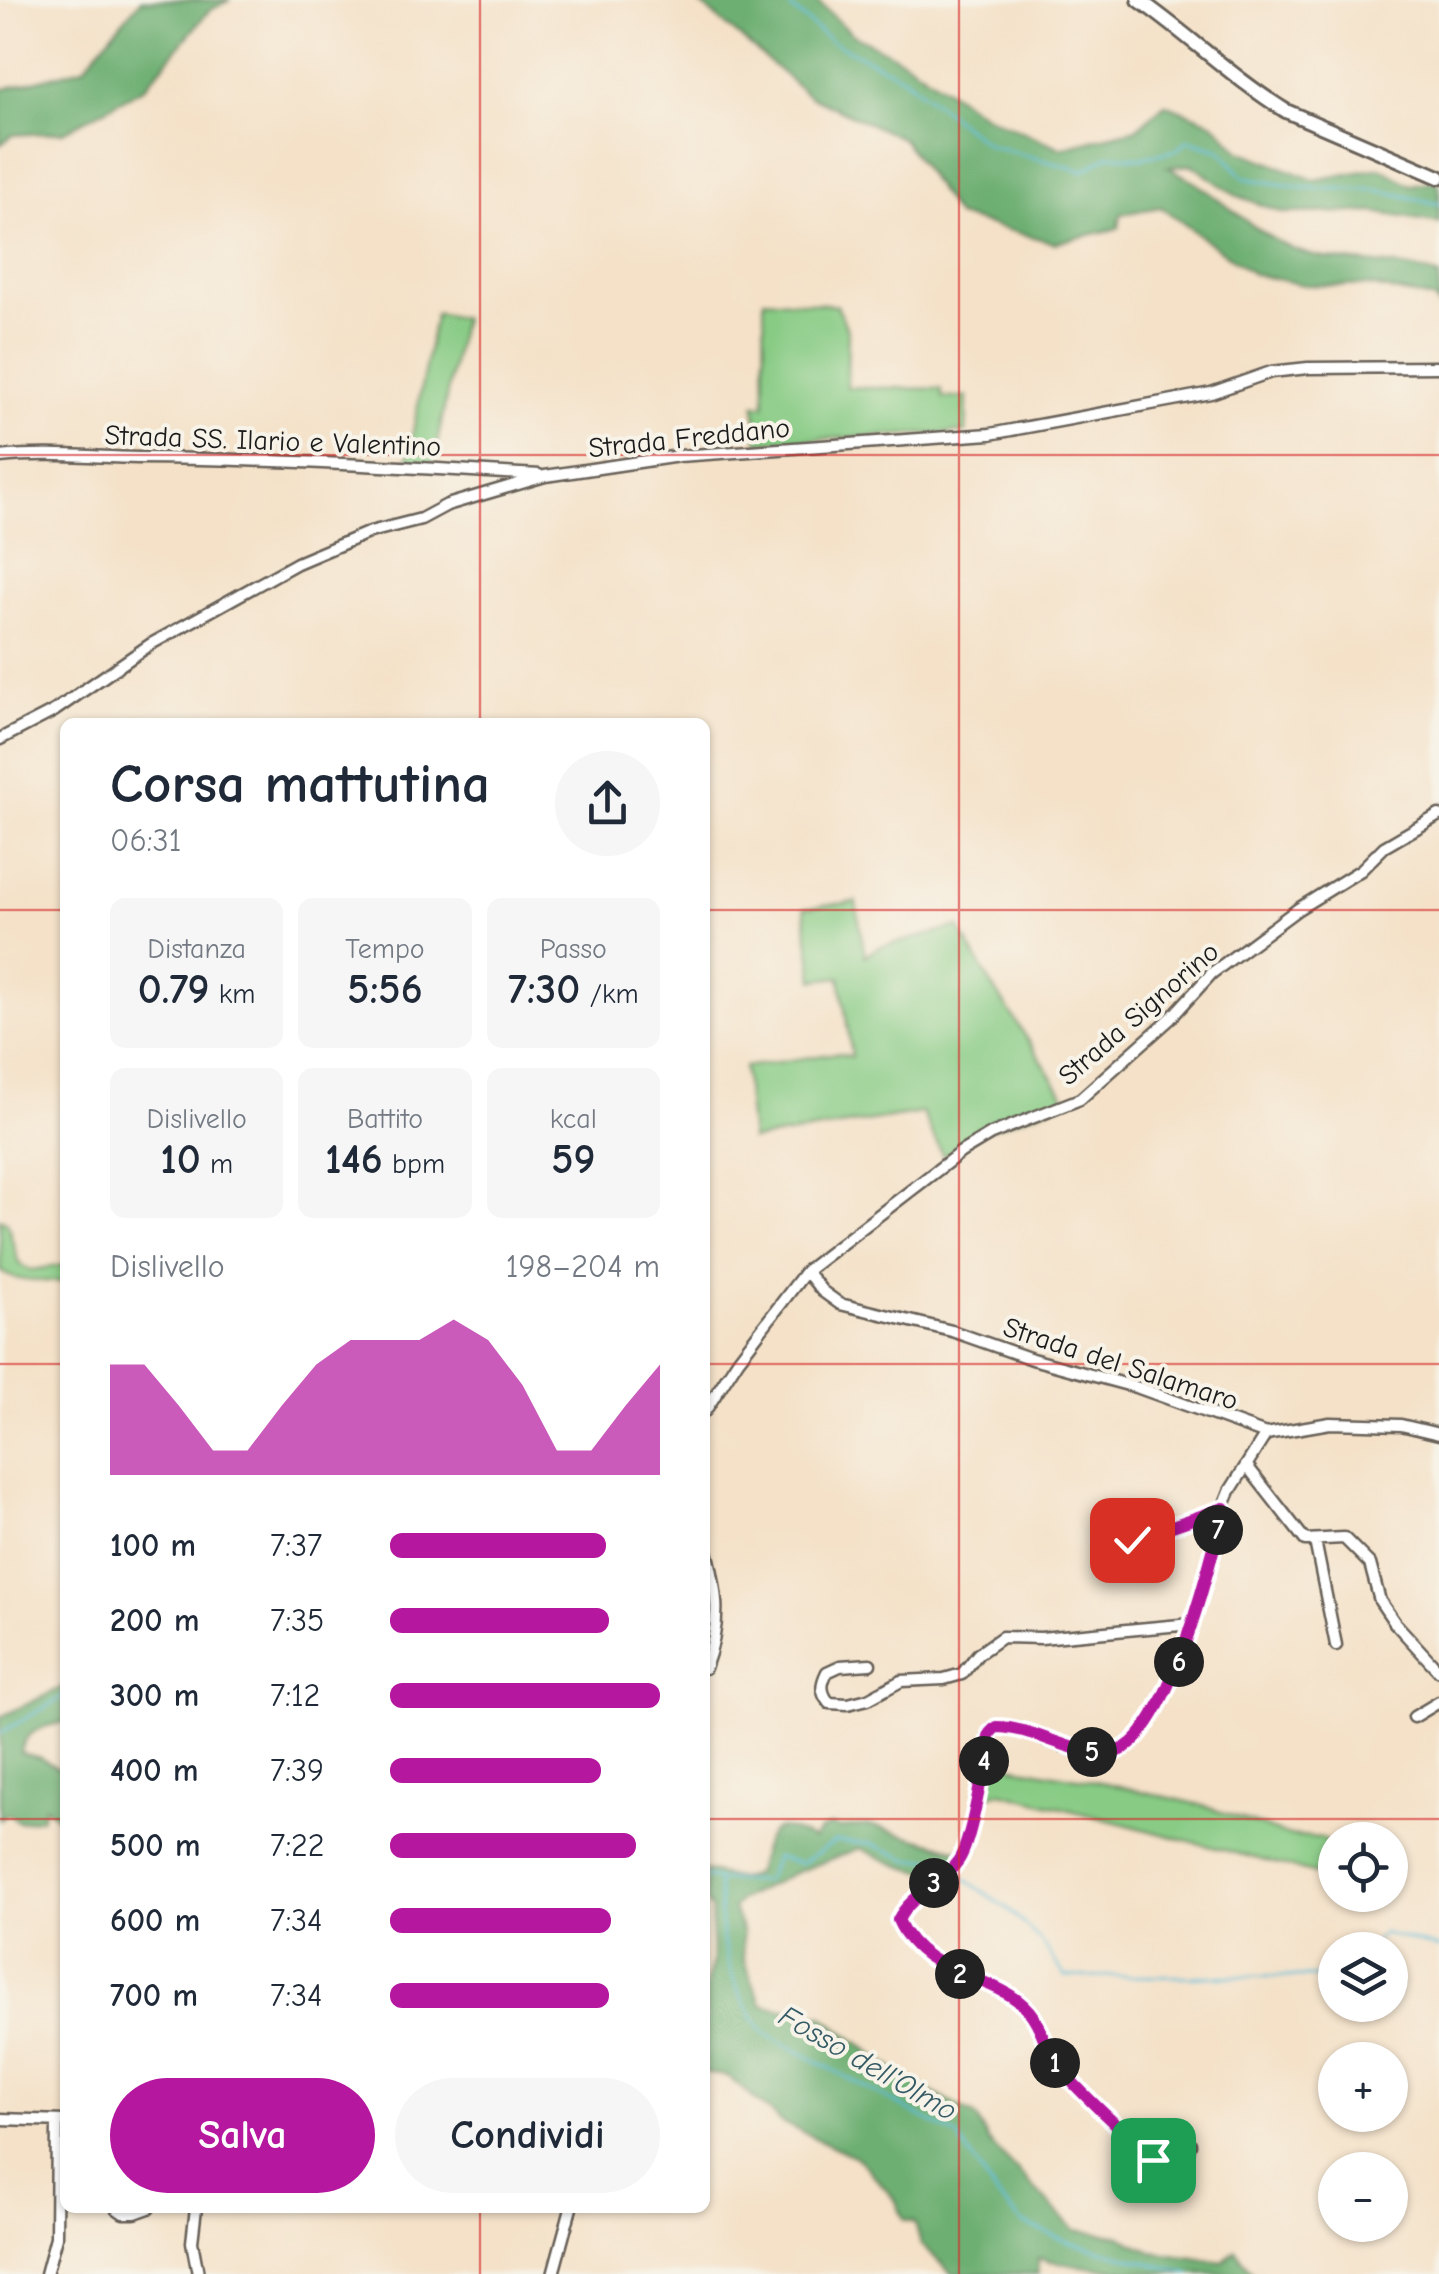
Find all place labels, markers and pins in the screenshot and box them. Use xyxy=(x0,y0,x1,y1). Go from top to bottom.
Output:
pin xyxy=(1090,1498,1175,1583)
pin: 7 xyxy=(1193,1505,1243,1555)
pin: 6 xyxy=(1154,1637,1204,1687)
pin: 5 xyxy=(1067,1727,1117,1777)
pin: 4 xyxy=(959,1736,1009,1786)
pin: 3 xyxy=(909,1858,959,1908)
pin: 2 xyxy=(935,1949,985,1999)
pin: 1 xyxy=(1030,2038,1080,2088)
pin xyxy=(1111,2118,1196,2203)

